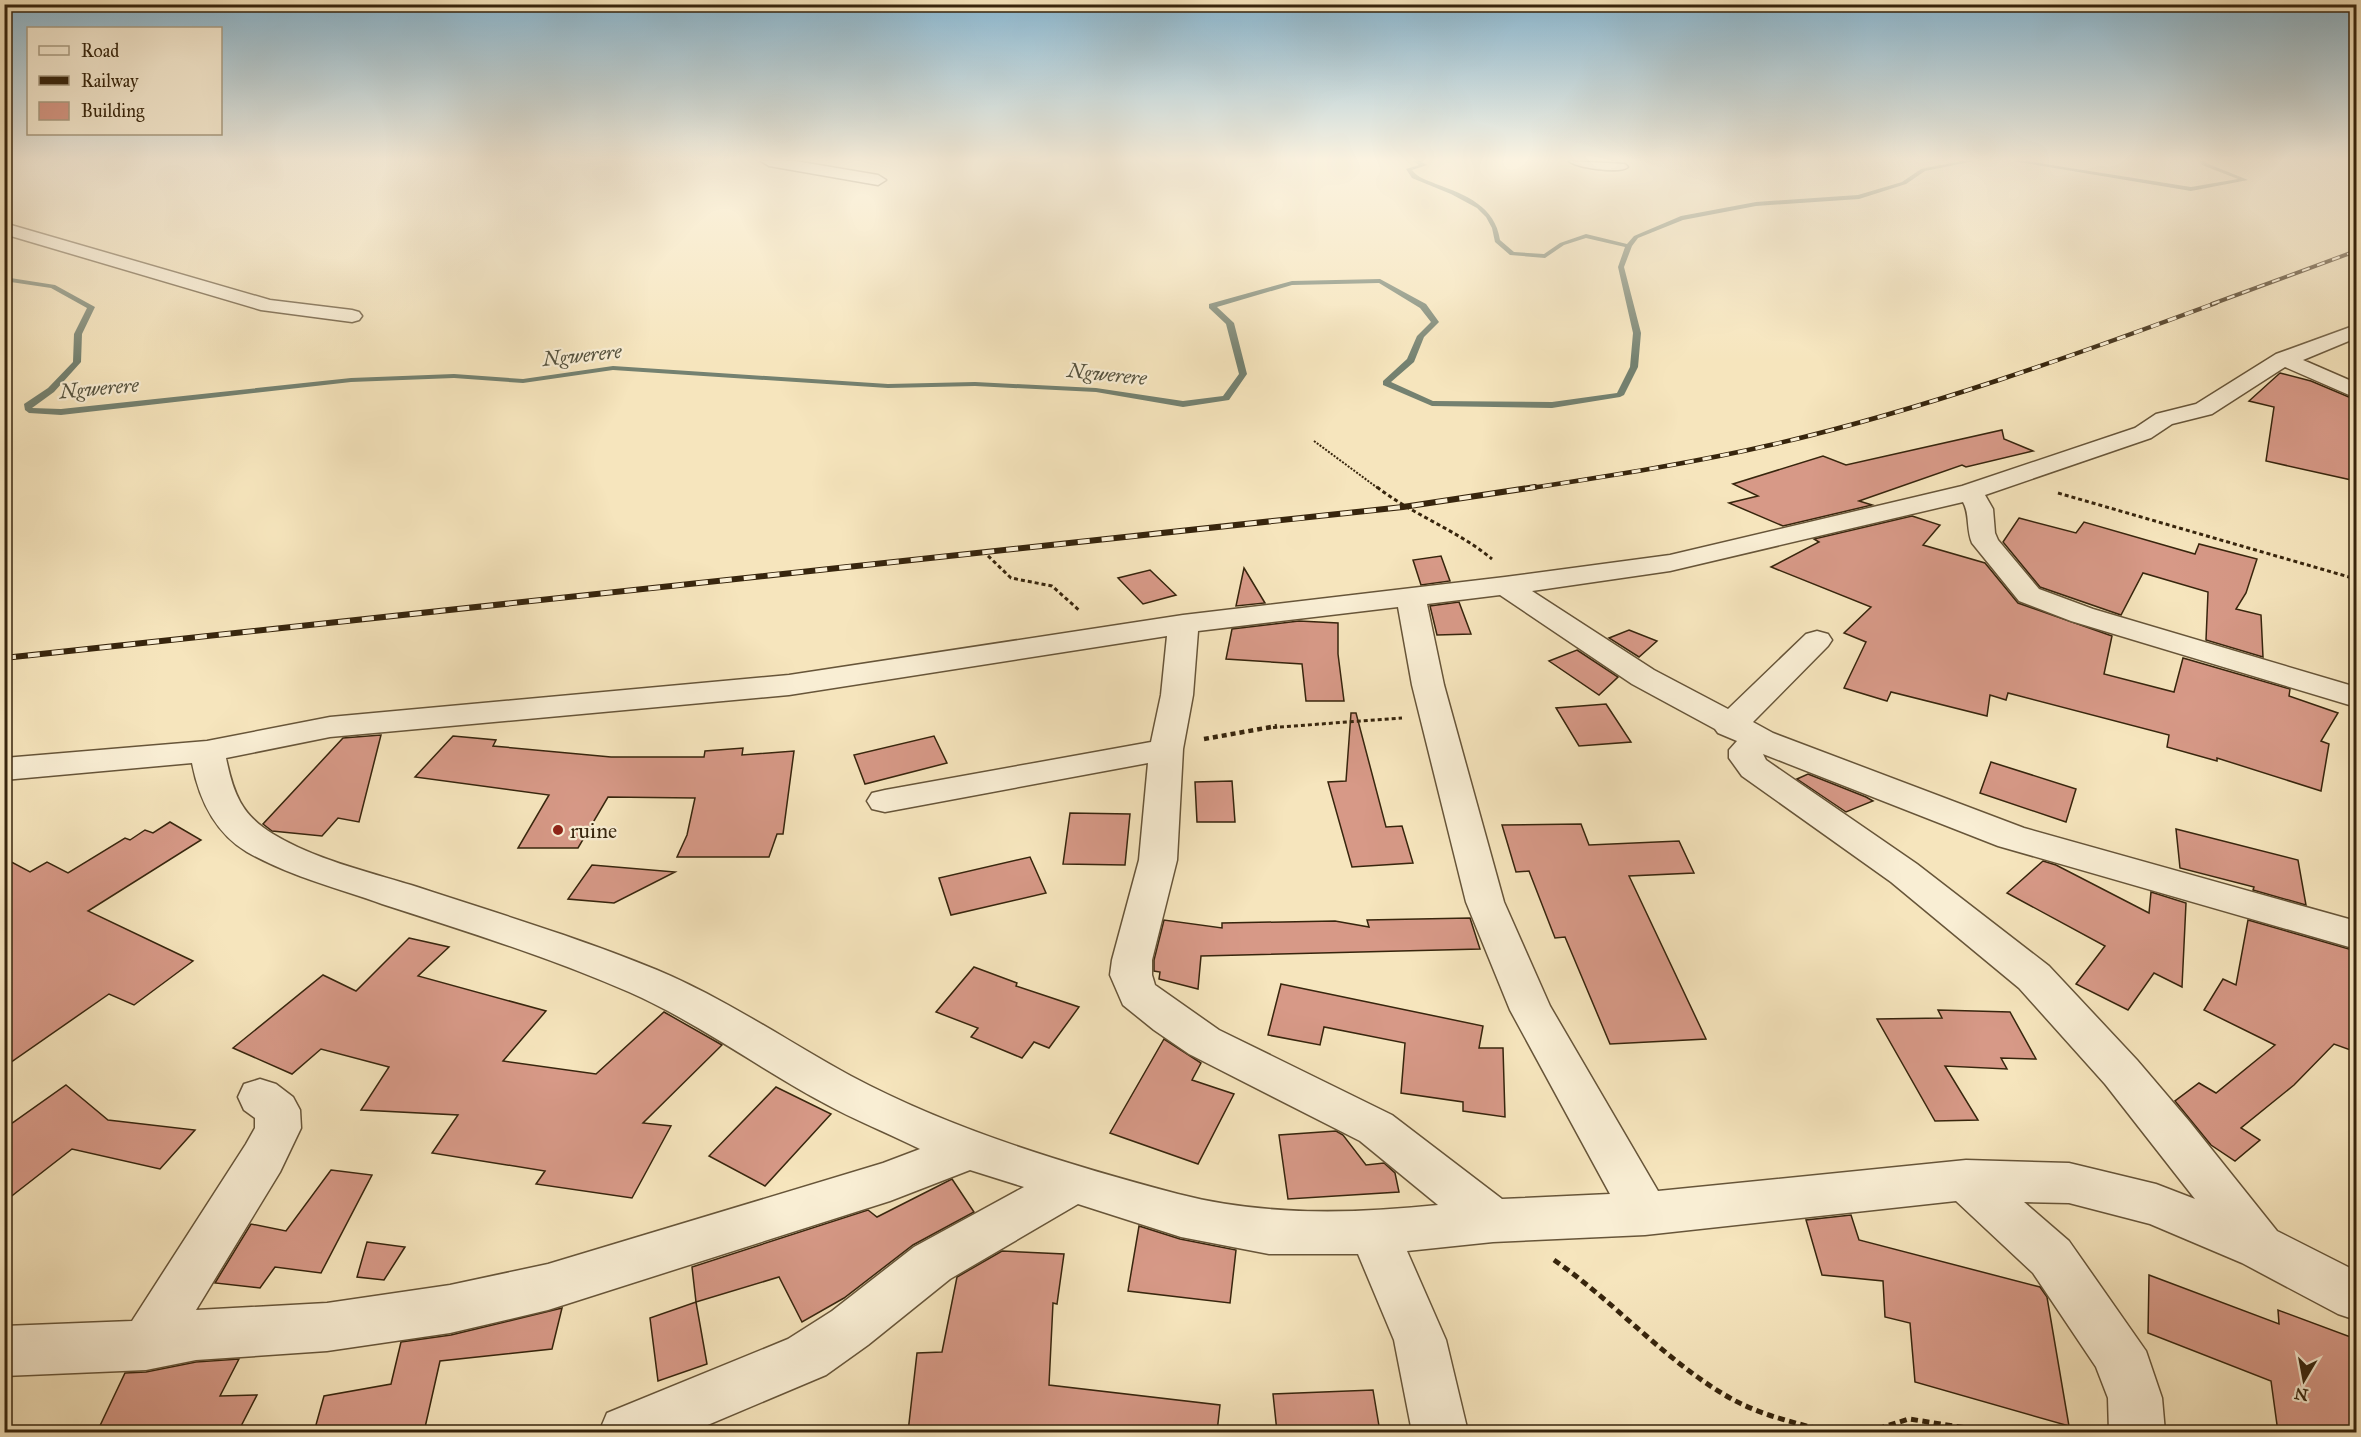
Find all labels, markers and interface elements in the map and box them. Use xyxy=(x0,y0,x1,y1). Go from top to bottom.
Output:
legend xyxy=(27,27,222,135)
text: Road xyxy=(81,40,119,62)
text: Railway xyxy=(81,70,139,92)
text: Building xyxy=(81,100,145,123)
water label: Ngwerere xyxy=(540,339,623,371)
water label: Ngwerere xyxy=(1065,358,1148,390)
water label: Ngwerere xyxy=(57,373,140,404)
place label: ruine xyxy=(570,817,617,844)
marker: ruine xyxy=(551,823,565,837)
north arrow xyxy=(2274,1350,2334,1410)
text: N xyxy=(2293,1384,2310,1405)

